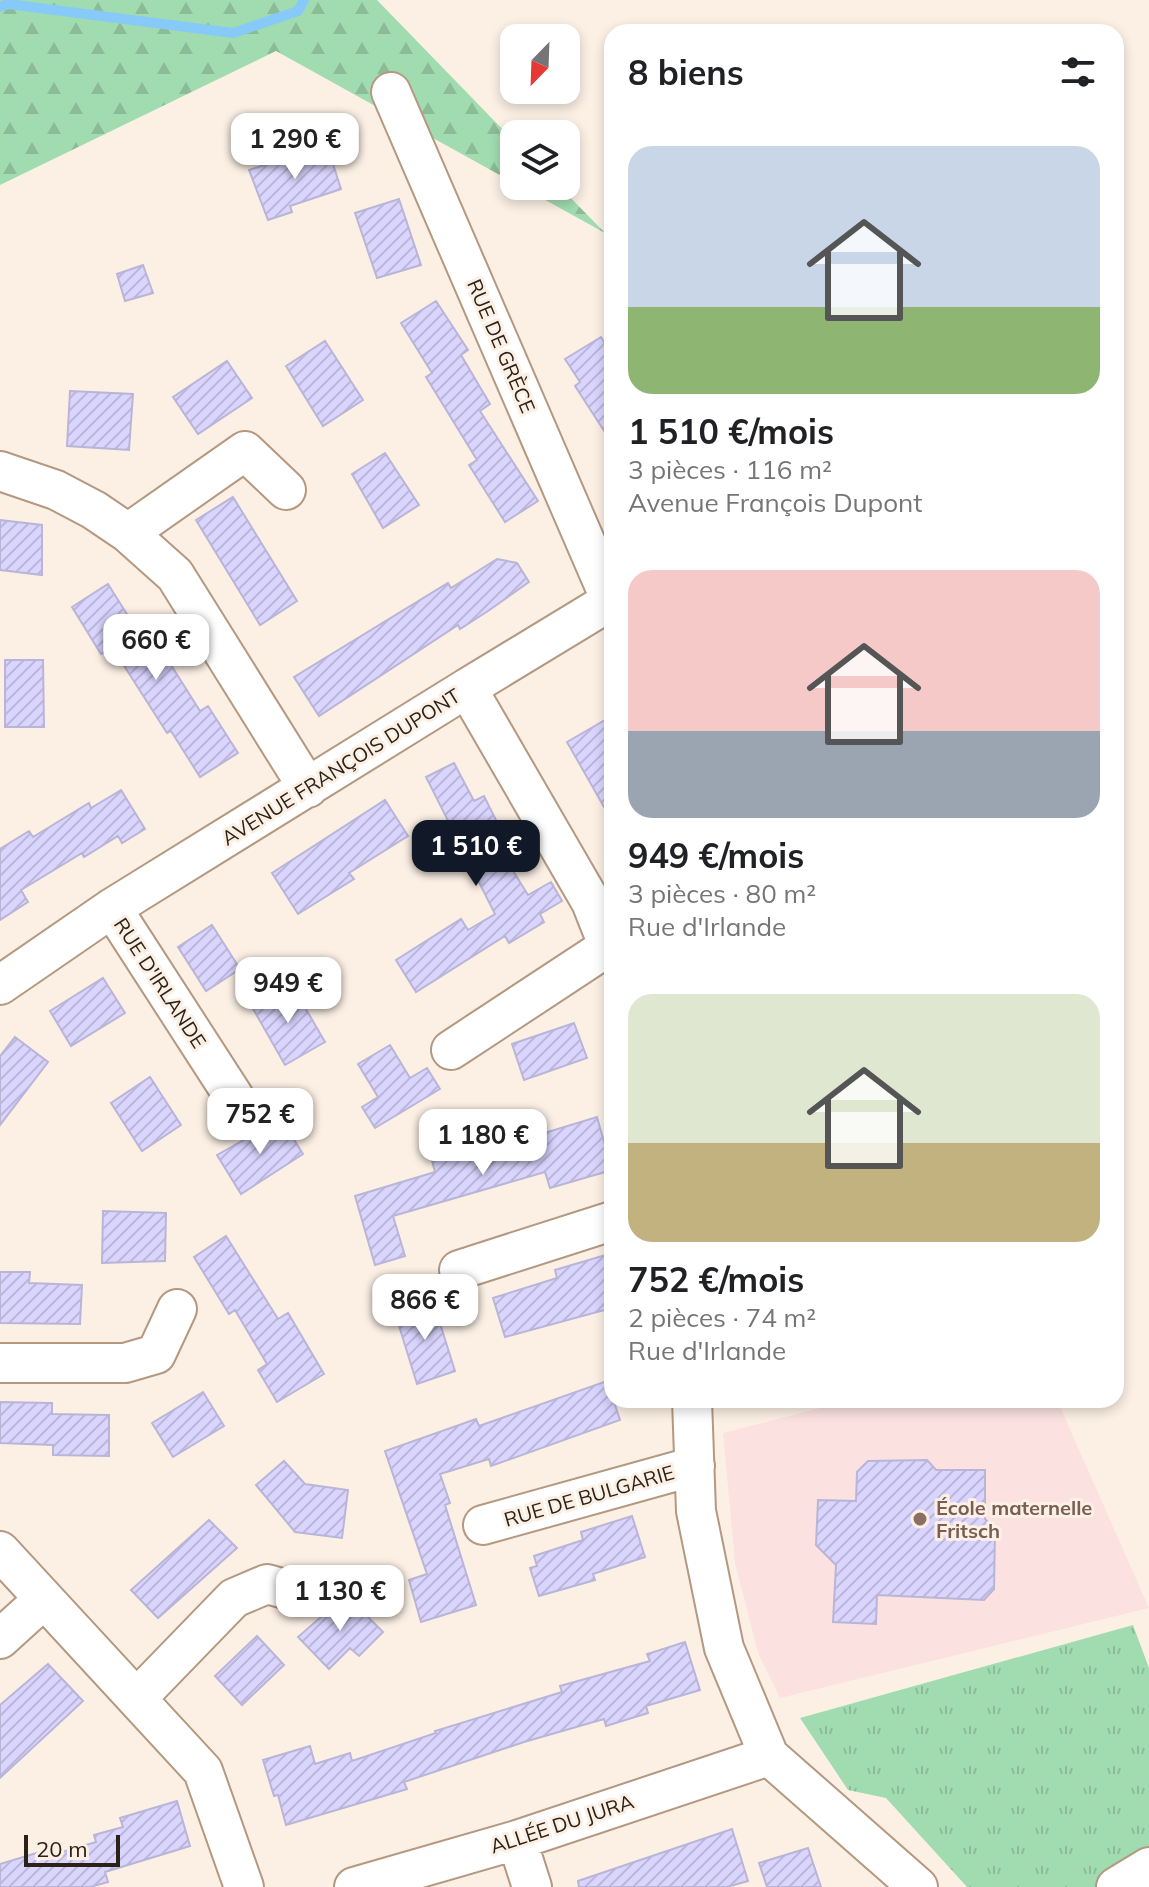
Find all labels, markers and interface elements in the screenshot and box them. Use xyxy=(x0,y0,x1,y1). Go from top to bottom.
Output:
north arrow xyxy=(500,24,580,104)
map controls xyxy=(500,24,580,200)
icon: filters xyxy=(1056,50,1100,94)
text: 8 biens xyxy=(628,51,744,94)
pin: 1 290 € xyxy=(221,113,369,181)
button: layers xyxy=(500,120,580,200)
text: 1 290 € xyxy=(249,122,341,155)
icon: home xyxy=(792,198,936,342)
street label: RUE DE GRÈCE xyxy=(462,275,541,416)
text: 1 510 €/mois xyxy=(628,410,834,453)
text: 3 pièces · 116 m² xyxy=(628,453,832,486)
text: Avenue François Dupont xyxy=(628,486,922,519)
pin: 660 € xyxy=(100,614,212,682)
icon: home xyxy=(792,622,936,766)
text: 660 € xyxy=(121,623,191,656)
street label: AVENUE FRANÇOIS DUPONT xyxy=(217,683,465,851)
pin: 1 510 € xyxy=(402,820,550,888)
text: 1 510 € xyxy=(430,829,522,862)
text: 949 €/mois xyxy=(628,834,804,877)
text: 3 pièces · 80 m² xyxy=(628,877,816,910)
text: Rue d'Irlande xyxy=(628,910,786,943)
street label: RUE D'IRLANDE xyxy=(109,913,212,1053)
pin: 949 € xyxy=(232,957,344,1025)
text: 949 € xyxy=(253,966,323,999)
icon: home xyxy=(792,1046,936,1190)
pin: 752 € xyxy=(204,1088,316,1156)
text: 752 € xyxy=(225,1097,295,1130)
pin: 1 180 € xyxy=(409,1109,557,1177)
text: 1 180 € xyxy=(437,1118,529,1151)
text: 752 €/mois xyxy=(628,1258,804,1301)
pin: 866 € xyxy=(369,1274,481,1342)
text: 866 € xyxy=(390,1283,460,1316)
text: 2 pièces · 74 m² xyxy=(628,1301,816,1334)
text: Rue d'Irlande xyxy=(628,1334,786,1367)
street label: RUE DE BULGARIE xyxy=(501,1459,677,1532)
place label: École maternelle Fritsch xyxy=(936,1495,1092,1543)
marker: École maternelle Fritsch xyxy=(911,1510,929,1528)
pin: 1 130 € xyxy=(266,1565,414,1633)
text: 1 130 € xyxy=(294,1574,386,1607)
street label: ALLÉE DU JURA xyxy=(487,1788,637,1859)
scale bar xyxy=(24,1831,120,1867)
text: 20 m xyxy=(36,1835,87,1863)

